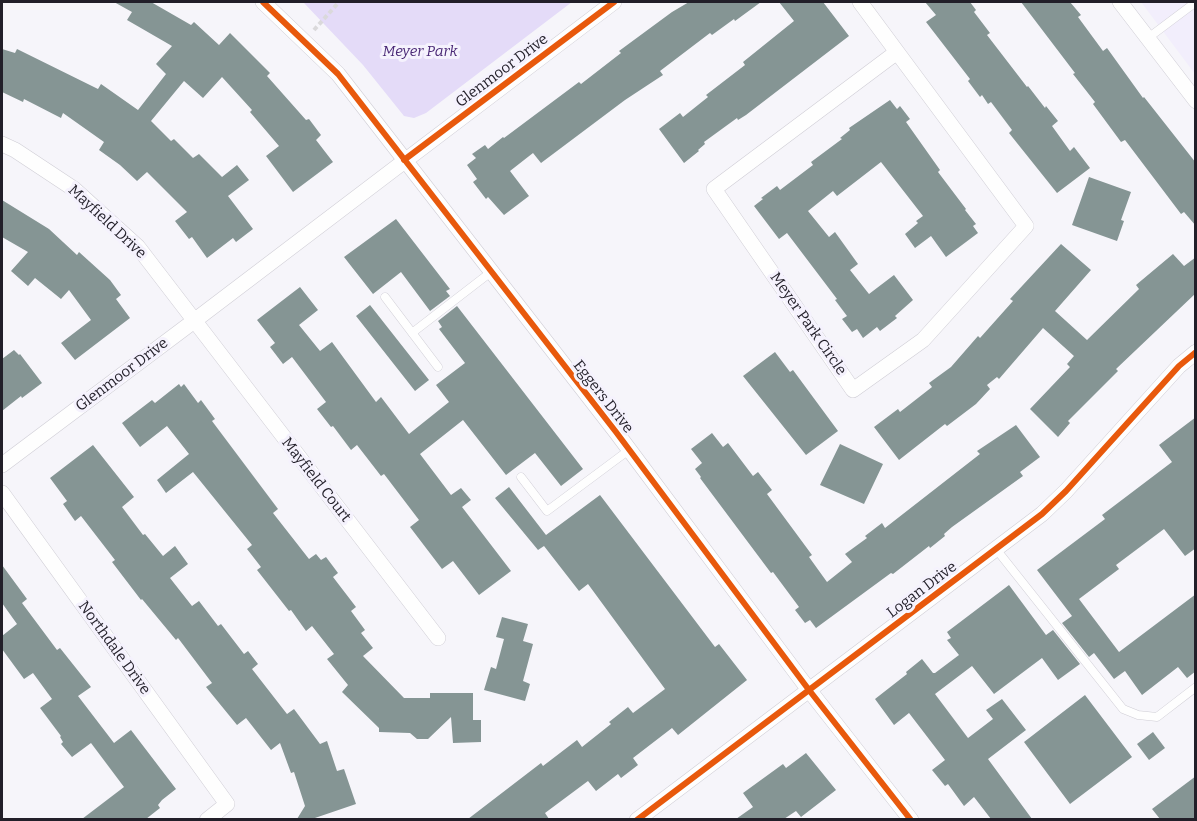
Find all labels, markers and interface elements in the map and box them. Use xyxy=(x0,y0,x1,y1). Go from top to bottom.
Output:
street label: Glenmoor Drive xyxy=(452,30,552,112)
park label: Meyer Park xyxy=(382,43,458,61)
street label: Mayfield Drive xyxy=(64,181,150,263)
street label: Meyer Park Circle xyxy=(766,269,850,379)
street label: Glenmoor Drive xyxy=(72,334,172,416)
street label: Eggers Drive xyxy=(569,357,637,437)
street label: Mayfield Court xyxy=(277,434,355,526)
street label: Logan Drive xyxy=(884,558,960,622)
street label: Northdale Drive xyxy=(74,598,154,698)

